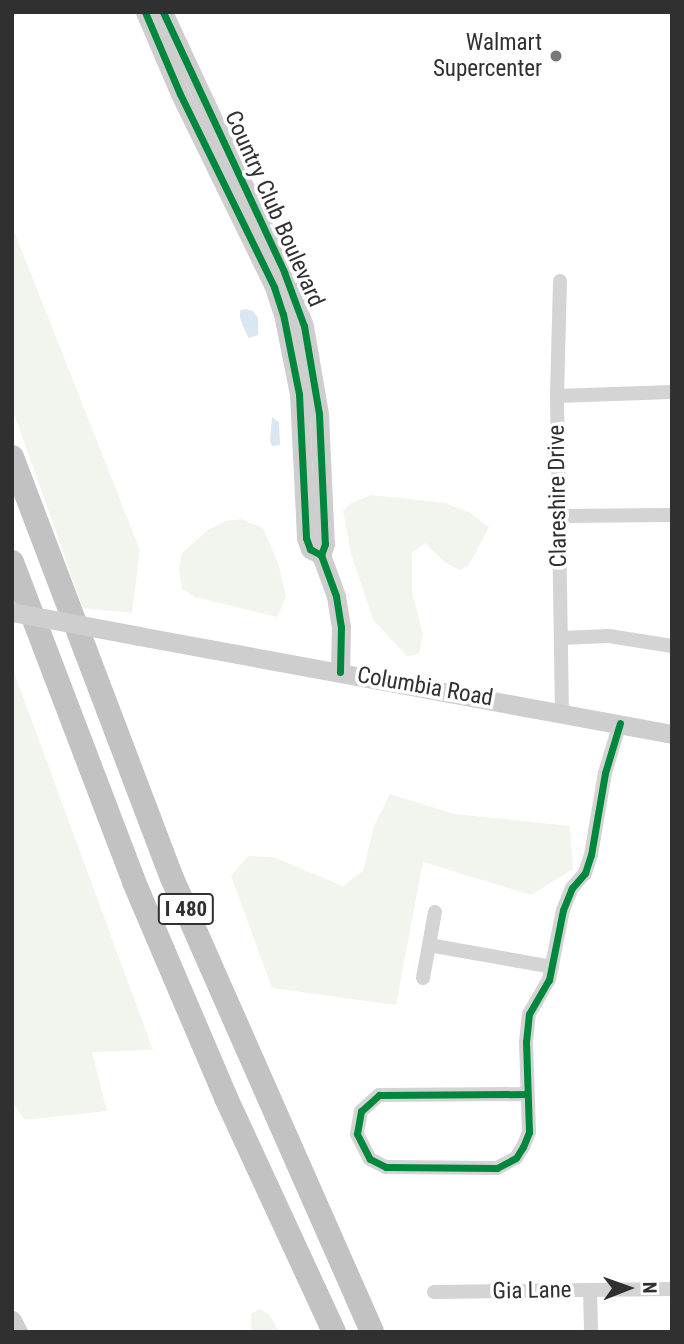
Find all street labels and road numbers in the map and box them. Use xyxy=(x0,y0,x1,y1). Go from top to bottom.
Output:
street label: Country Club Boulevard xyxy=(218,107,330,311)
street label: Clareshire Drive xyxy=(543,425,573,567)
street label: Columbia Road xyxy=(355,661,495,713)
road number: I 480 xyxy=(156,892,216,926)
street label: Gia Lane xyxy=(492,1277,572,1305)

